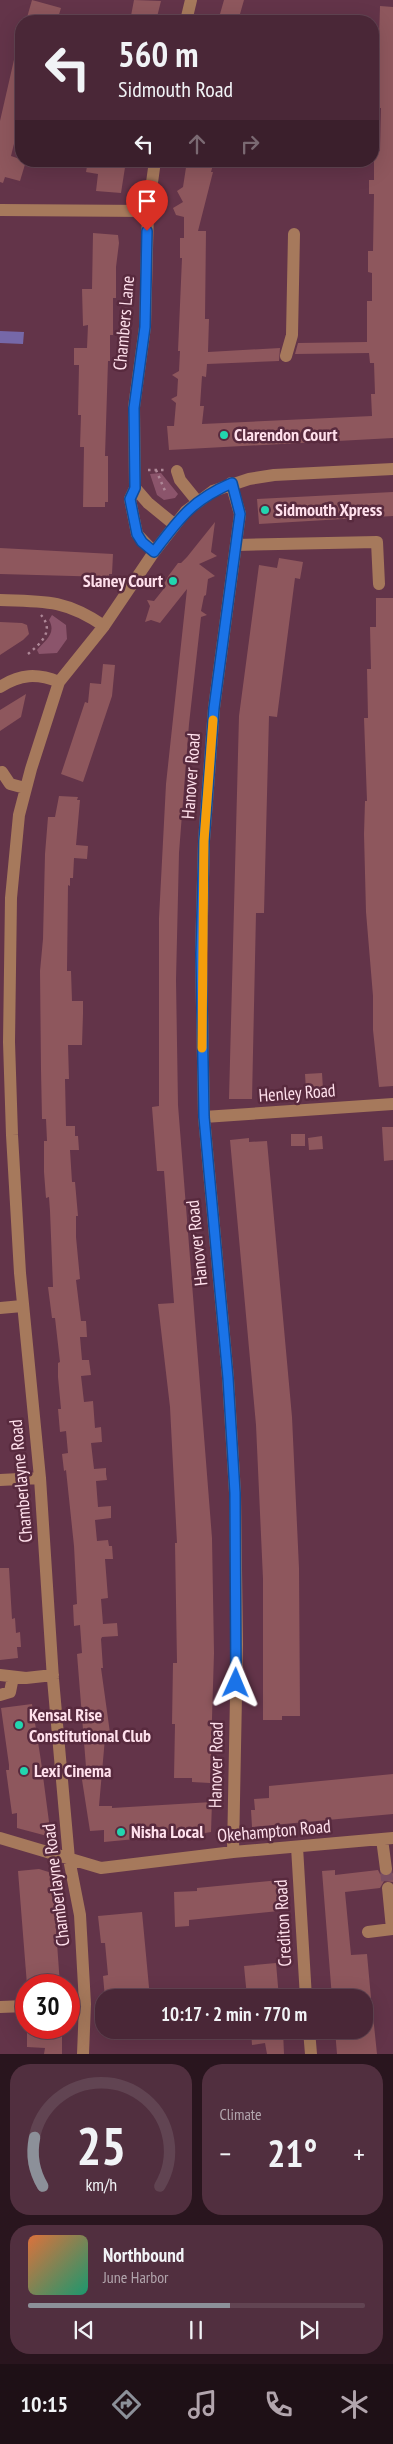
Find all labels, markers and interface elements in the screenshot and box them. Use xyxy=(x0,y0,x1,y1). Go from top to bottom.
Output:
text: 560 m xyxy=(118,31,199,77)
icon: left xyxy=(35,35,100,100)
text: Sidmouth Road xyxy=(118,75,233,103)
icon: left xyxy=(130,130,158,158)
icon: ahead xyxy=(183,130,211,158)
icon: right xyxy=(236,130,264,158)
pin xyxy=(126,180,168,231)
icon: arrive xyxy=(133,187,161,215)
street label: Chambers Lane xyxy=(108,275,139,371)
place label: Clarendon Court xyxy=(234,423,338,446)
marker: Clarendon Court xyxy=(218,429,230,441)
place label: Sidmouth Xpress xyxy=(275,498,382,521)
marker: Sidmouth Xpress xyxy=(259,504,271,516)
place label: Slaney Court xyxy=(83,569,164,592)
marker: Slaney Court xyxy=(167,575,179,587)
street label: Hanover Road xyxy=(176,732,205,820)
street label: Henley Road xyxy=(258,1078,336,1107)
street label: Hanover Road xyxy=(181,1199,212,1287)
street label: Chamberlayne Road xyxy=(4,1419,37,1543)
position arrow xyxy=(209,1656,261,1708)
place label: Kensal Rise Constitutional Club xyxy=(29,1703,151,1747)
marker: Kensal Rise Constitutional Club xyxy=(13,1719,25,1731)
street label: Hanover Road xyxy=(203,1722,228,1808)
place label: Lexi Cinema xyxy=(34,1759,111,1782)
marker: Lexi Cinema xyxy=(18,1765,30,1777)
street label: Okehampton Road xyxy=(216,1814,332,1847)
place label: Nisha Local xyxy=(131,1820,204,1843)
street label: Chamberlayne Road xyxy=(37,1822,74,1948)
marker: Nisha Local xyxy=(115,1826,127,1838)
street label: Crediton Road xyxy=(269,1879,296,1967)
speed limit sign: 30 xyxy=(15,1974,80,2039)
text: 10:17 · 2 min · 770 m xyxy=(161,2002,307,2026)
text: Climate xyxy=(220,2104,262,2124)
text: 25 xyxy=(76,2112,126,2179)
text: 21° xyxy=(267,2128,317,2177)
text: − xyxy=(220,2135,231,2172)
text: + xyxy=(353,2135,365,2172)
text: km/h xyxy=(85,2173,117,2196)
text: Northbound xyxy=(103,2243,184,2267)
text: June Harbor xyxy=(103,2267,168,2287)
icon: previous xyxy=(70,2316,98,2344)
icon: pause xyxy=(182,2316,210,2344)
icon: next xyxy=(295,2316,323,2344)
icon: directions xyxy=(109,2387,144,2422)
icon: music xyxy=(185,2387,220,2422)
icon: phone xyxy=(261,2387,296,2422)
icon: climate xyxy=(337,2387,372,2422)
text: 10:15 xyxy=(21,2390,68,2418)

